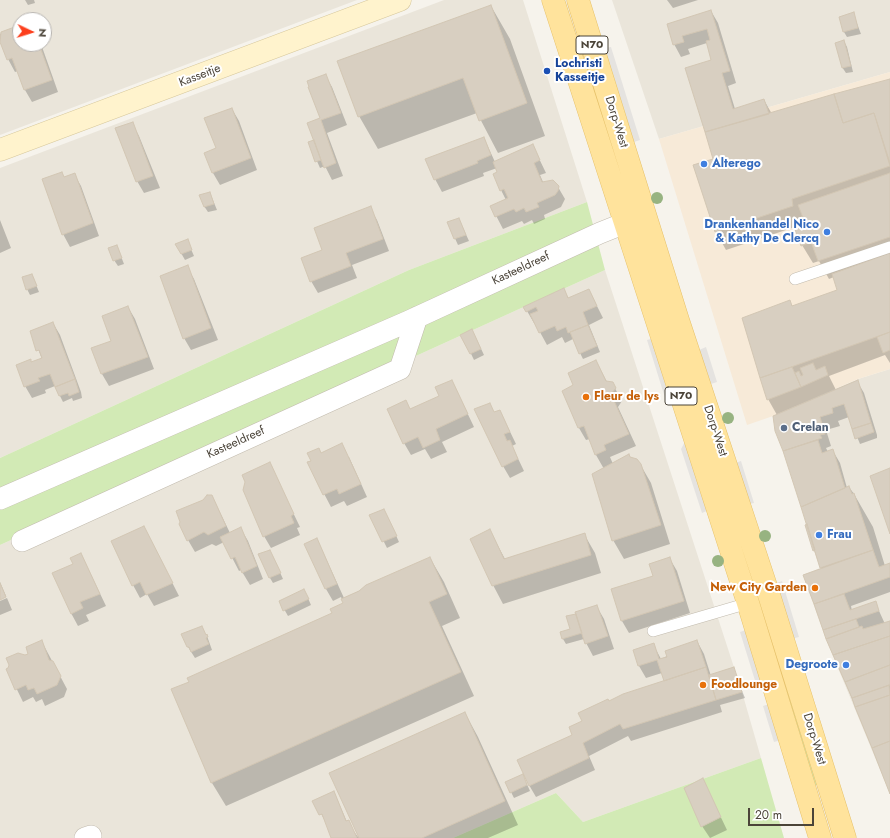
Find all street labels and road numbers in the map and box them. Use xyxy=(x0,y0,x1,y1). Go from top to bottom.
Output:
road number: N70 xyxy=(576,36,608,54)
street label: Kasseitje xyxy=(177,61,223,91)
street label: Dorp-West xyxy=(601,95,631,149)
street label: Kasteeldreef xyxy=(490,249,552,289)
road number: N70 xyxy=(665,387,697,405)
street label: Dorp-West xyxy=(700,404,730,458)
street label: Kasteeldreef xyxy=(205,424,267,462)
street label: Dorp-West xyxy=(799,712,829,766)

